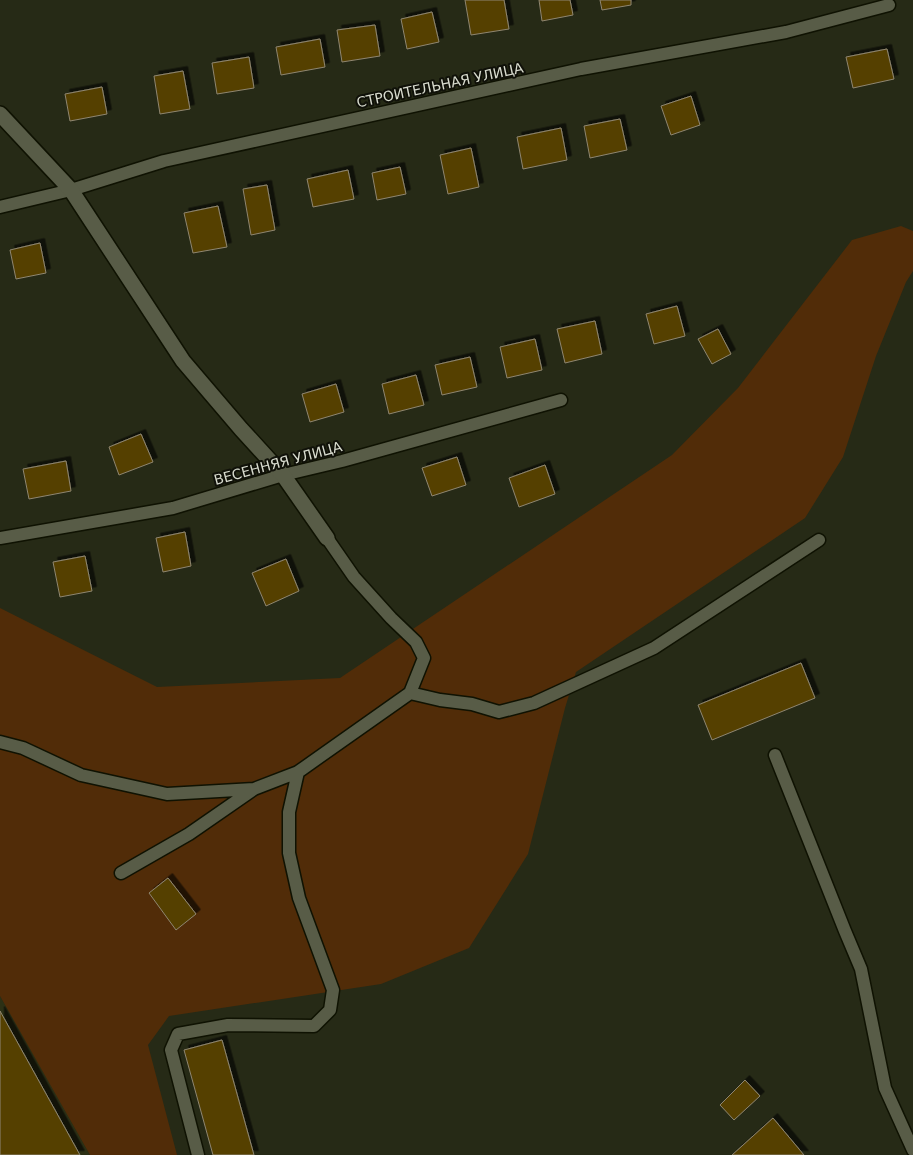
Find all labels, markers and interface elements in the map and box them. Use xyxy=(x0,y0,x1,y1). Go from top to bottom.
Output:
street label: СТРОИТЕЛЬНАЯ УЛИЦА xyxy=(355,59,525,111)
street label: ВЕСЕННЯЯ УЛИЦА xyxy=(212,438,344,488)

